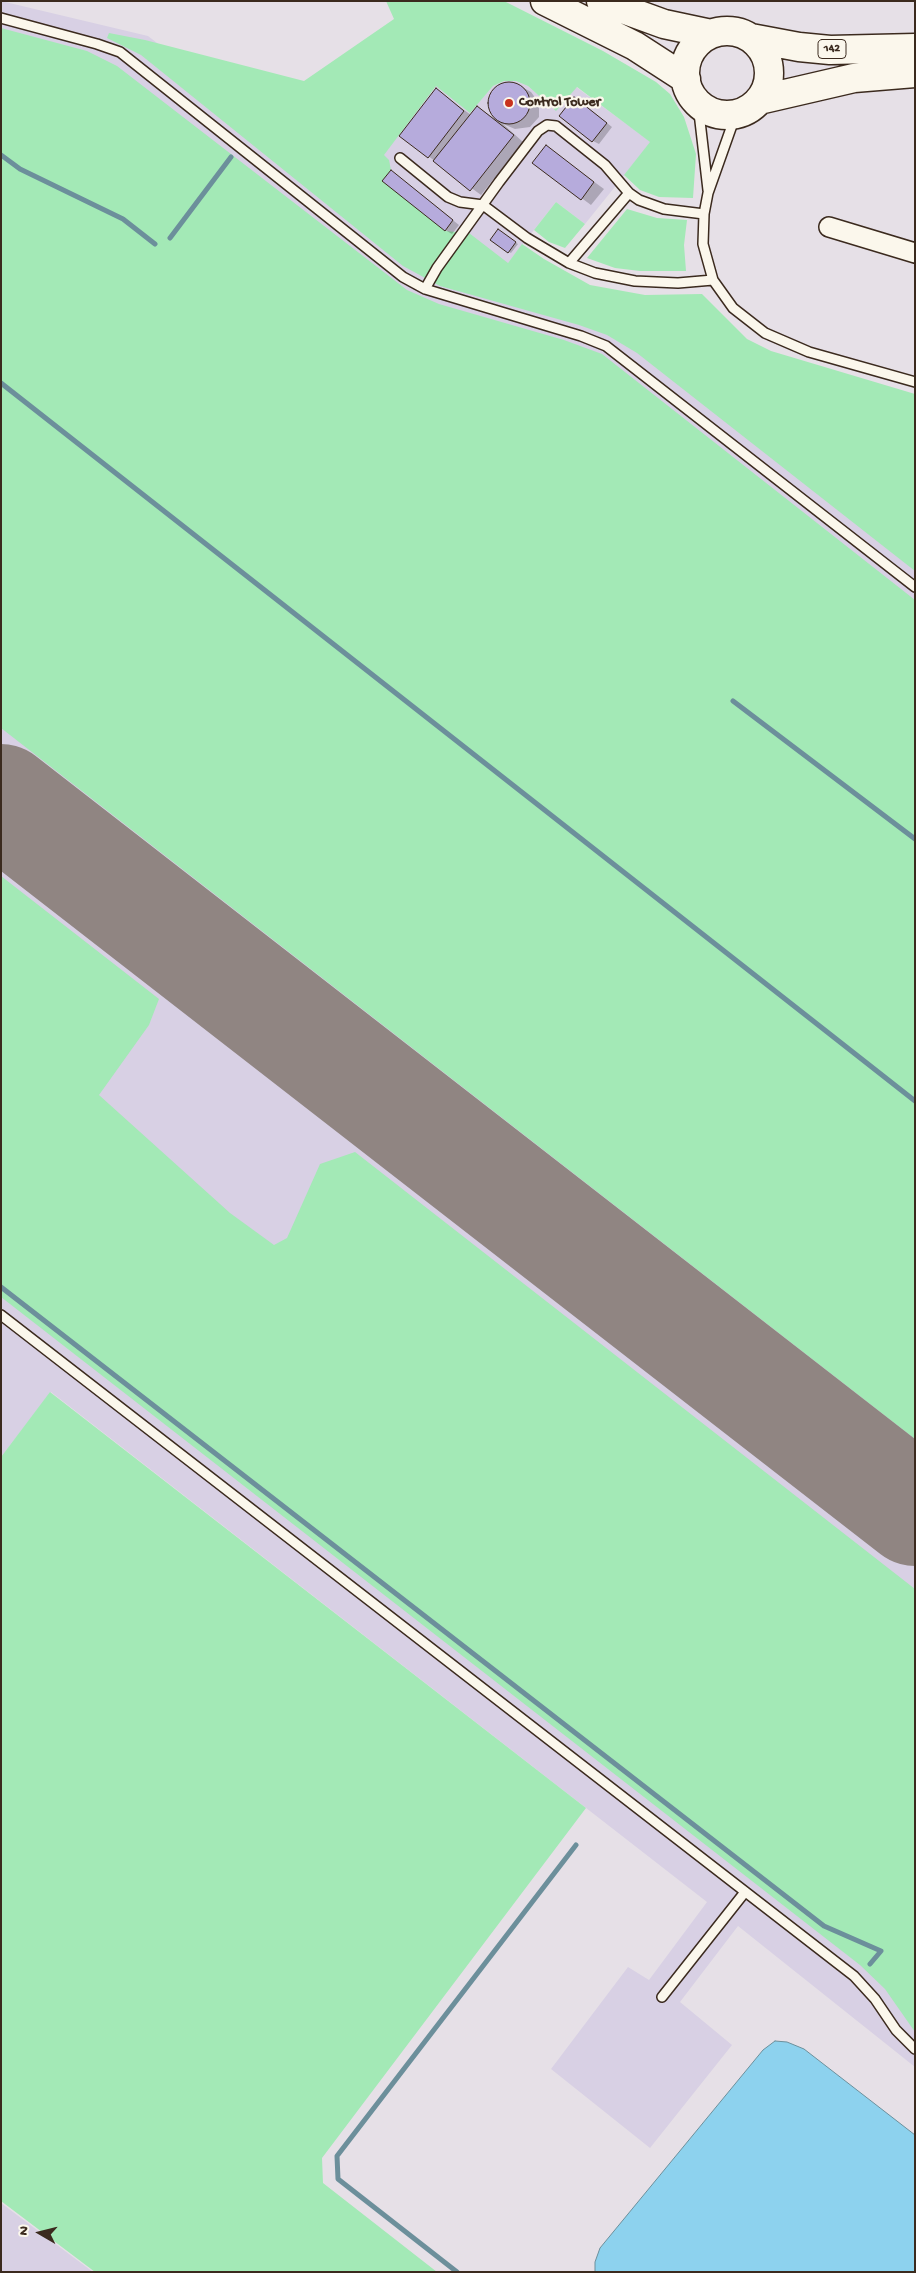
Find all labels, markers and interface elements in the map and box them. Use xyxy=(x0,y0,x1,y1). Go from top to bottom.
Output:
road number: 142 xyxy=(818,40,846,59)
place label: Control Tower xyxy=(519,95,601,111)
marker: Control Tower xyxy=(503,97,515,109)
north arrow xyxy=(15,2208,65,2258)
text: N xyxy=(16,2225,34,2237)

